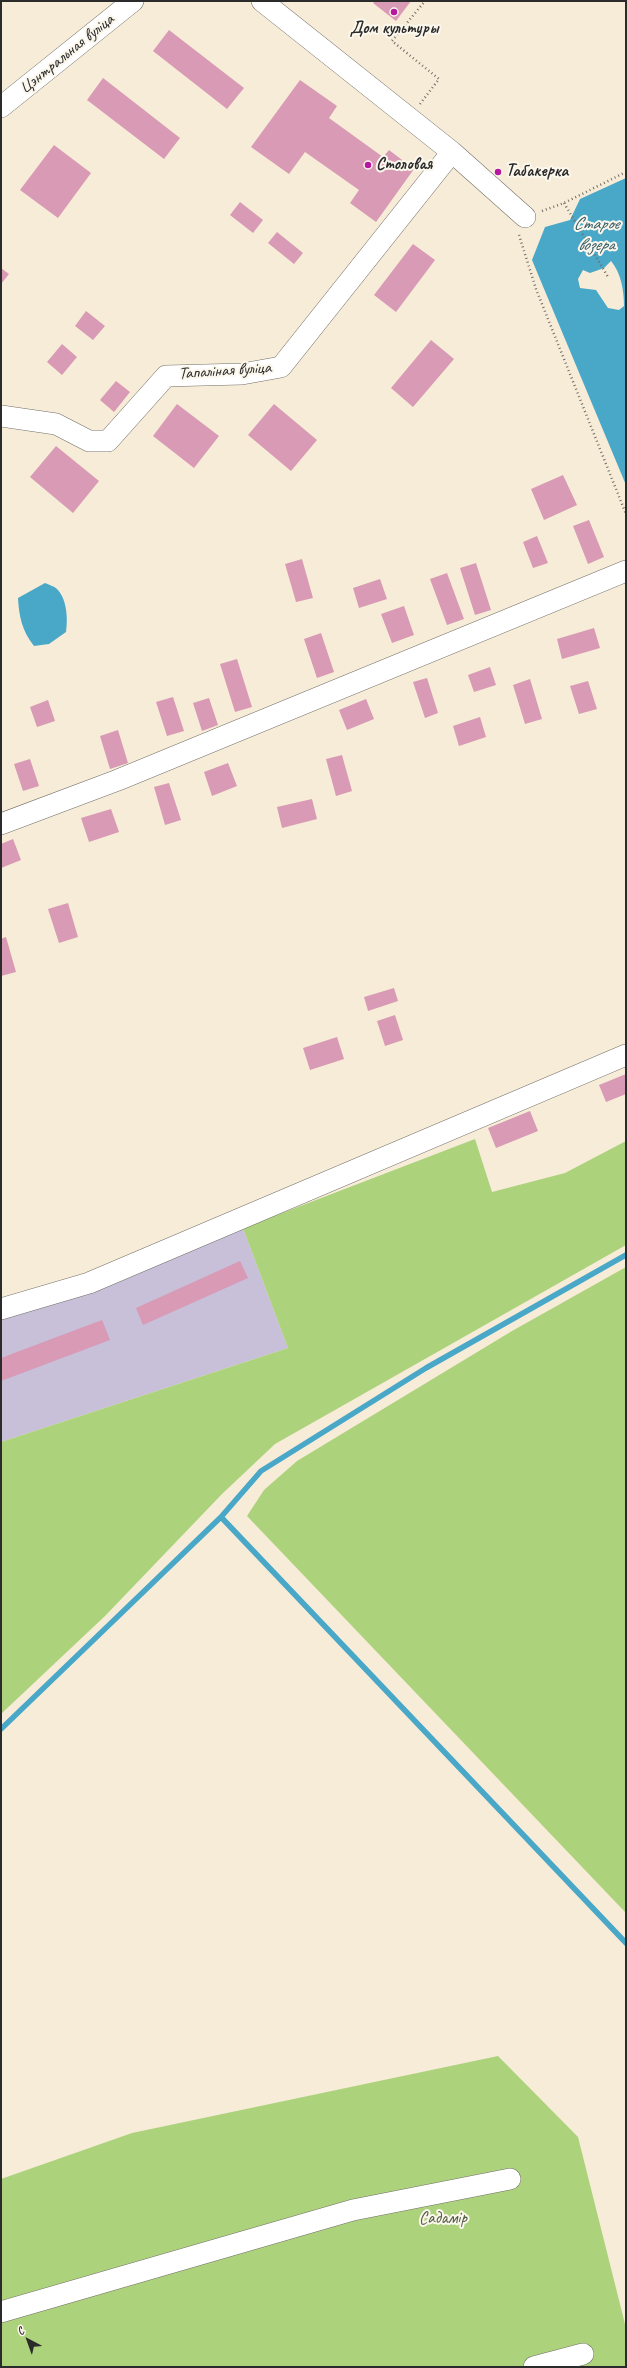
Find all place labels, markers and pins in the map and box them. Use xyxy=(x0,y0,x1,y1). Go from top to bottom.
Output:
marker: Дом культуры xyxy=(389,7,399,17)
place label: Дом культуры xyxy=(350,19,438,39)
place label: Столовая xyxy=(376,155,432,175)
marker: Столовая xyxy=(363,160,373,170)
place label: Табакерка xyxy=(506,162,568,182)
marker: Табакерка xyxy=(493,167,503,177)

